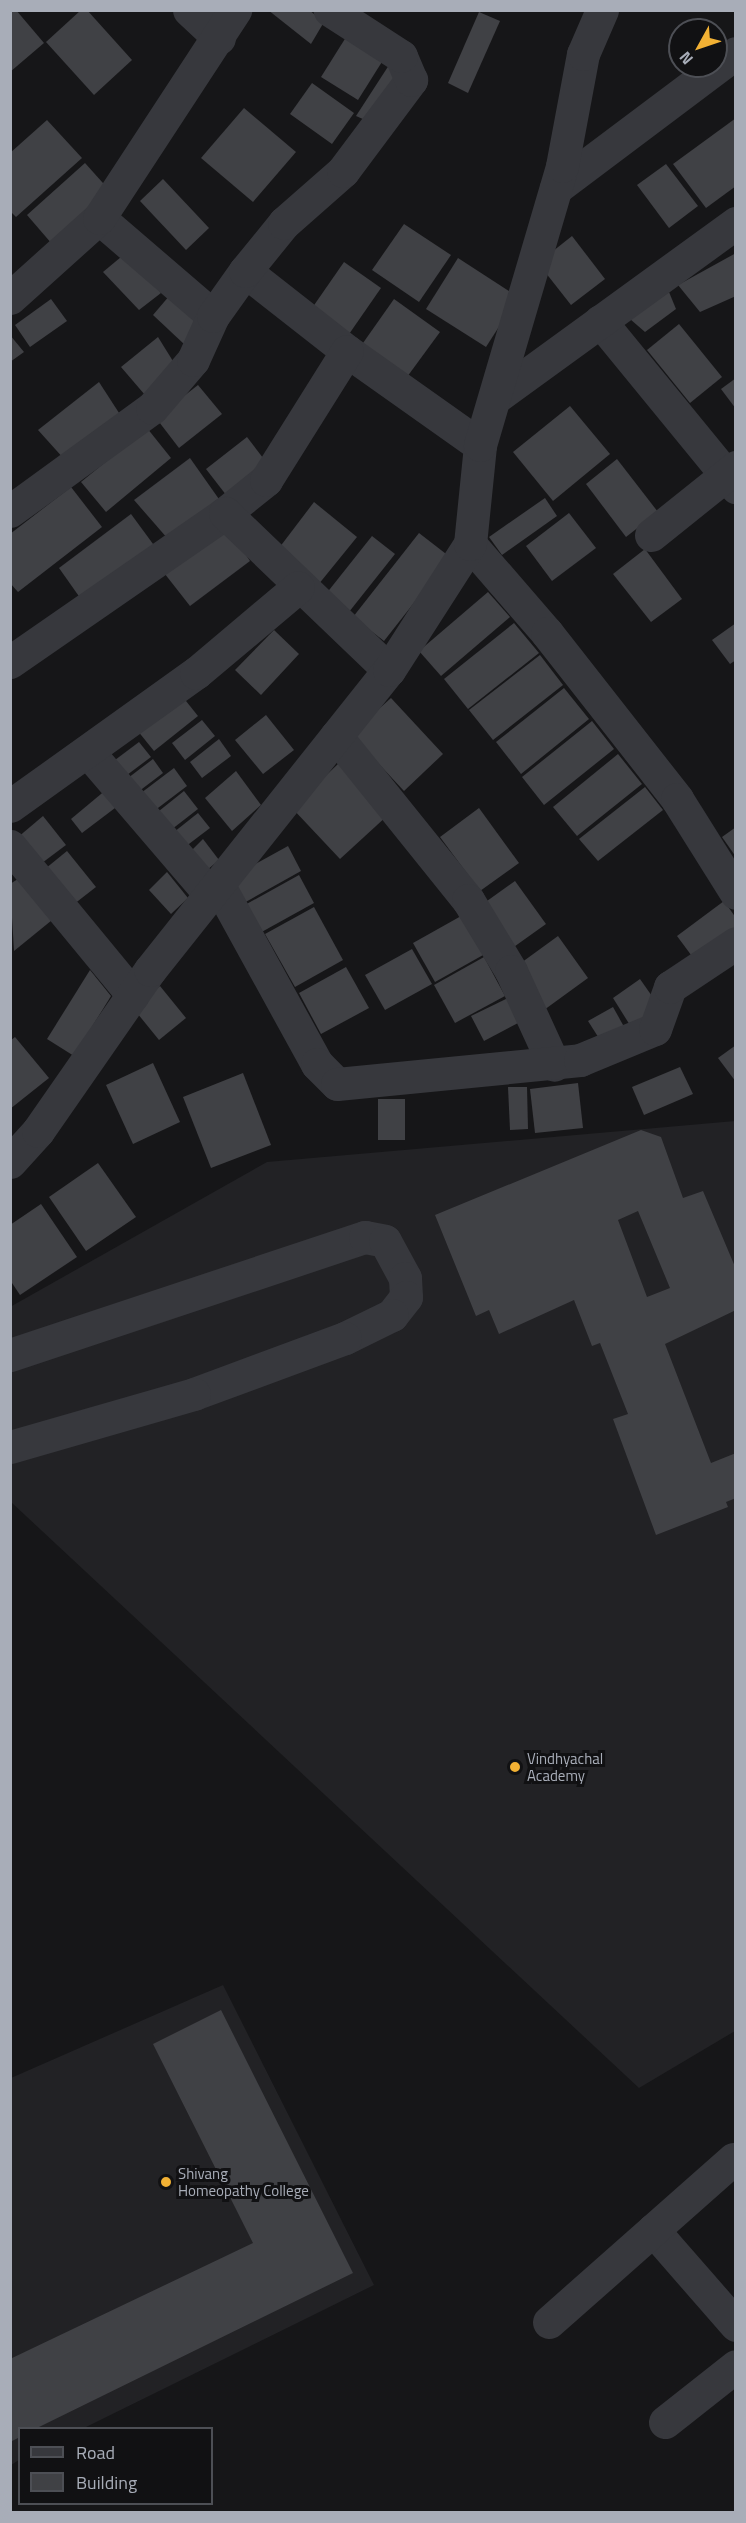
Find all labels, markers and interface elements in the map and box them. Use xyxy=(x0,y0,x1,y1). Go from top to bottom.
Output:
north arrow xyxy=(668,18,728,78)
text: N xyxy=(673,46,699,70)
place label: Vindhyachal Academy xyxy=(527,1749,603,1784)
marker: Vindhyachal Academy xyxy=(508,1760,522,1774)
place label: Shivang Homeopathy College xyxy=(178,2164,309,2199)
marker: Shivang Homeopathy College xyxy=(159,2175,173,2189)
legend xyxy=(18,2427,213,2505)
text: Road xyxy=(76,2439,115,2466)
text: Building xyxy=(76,2469,137,2496)

